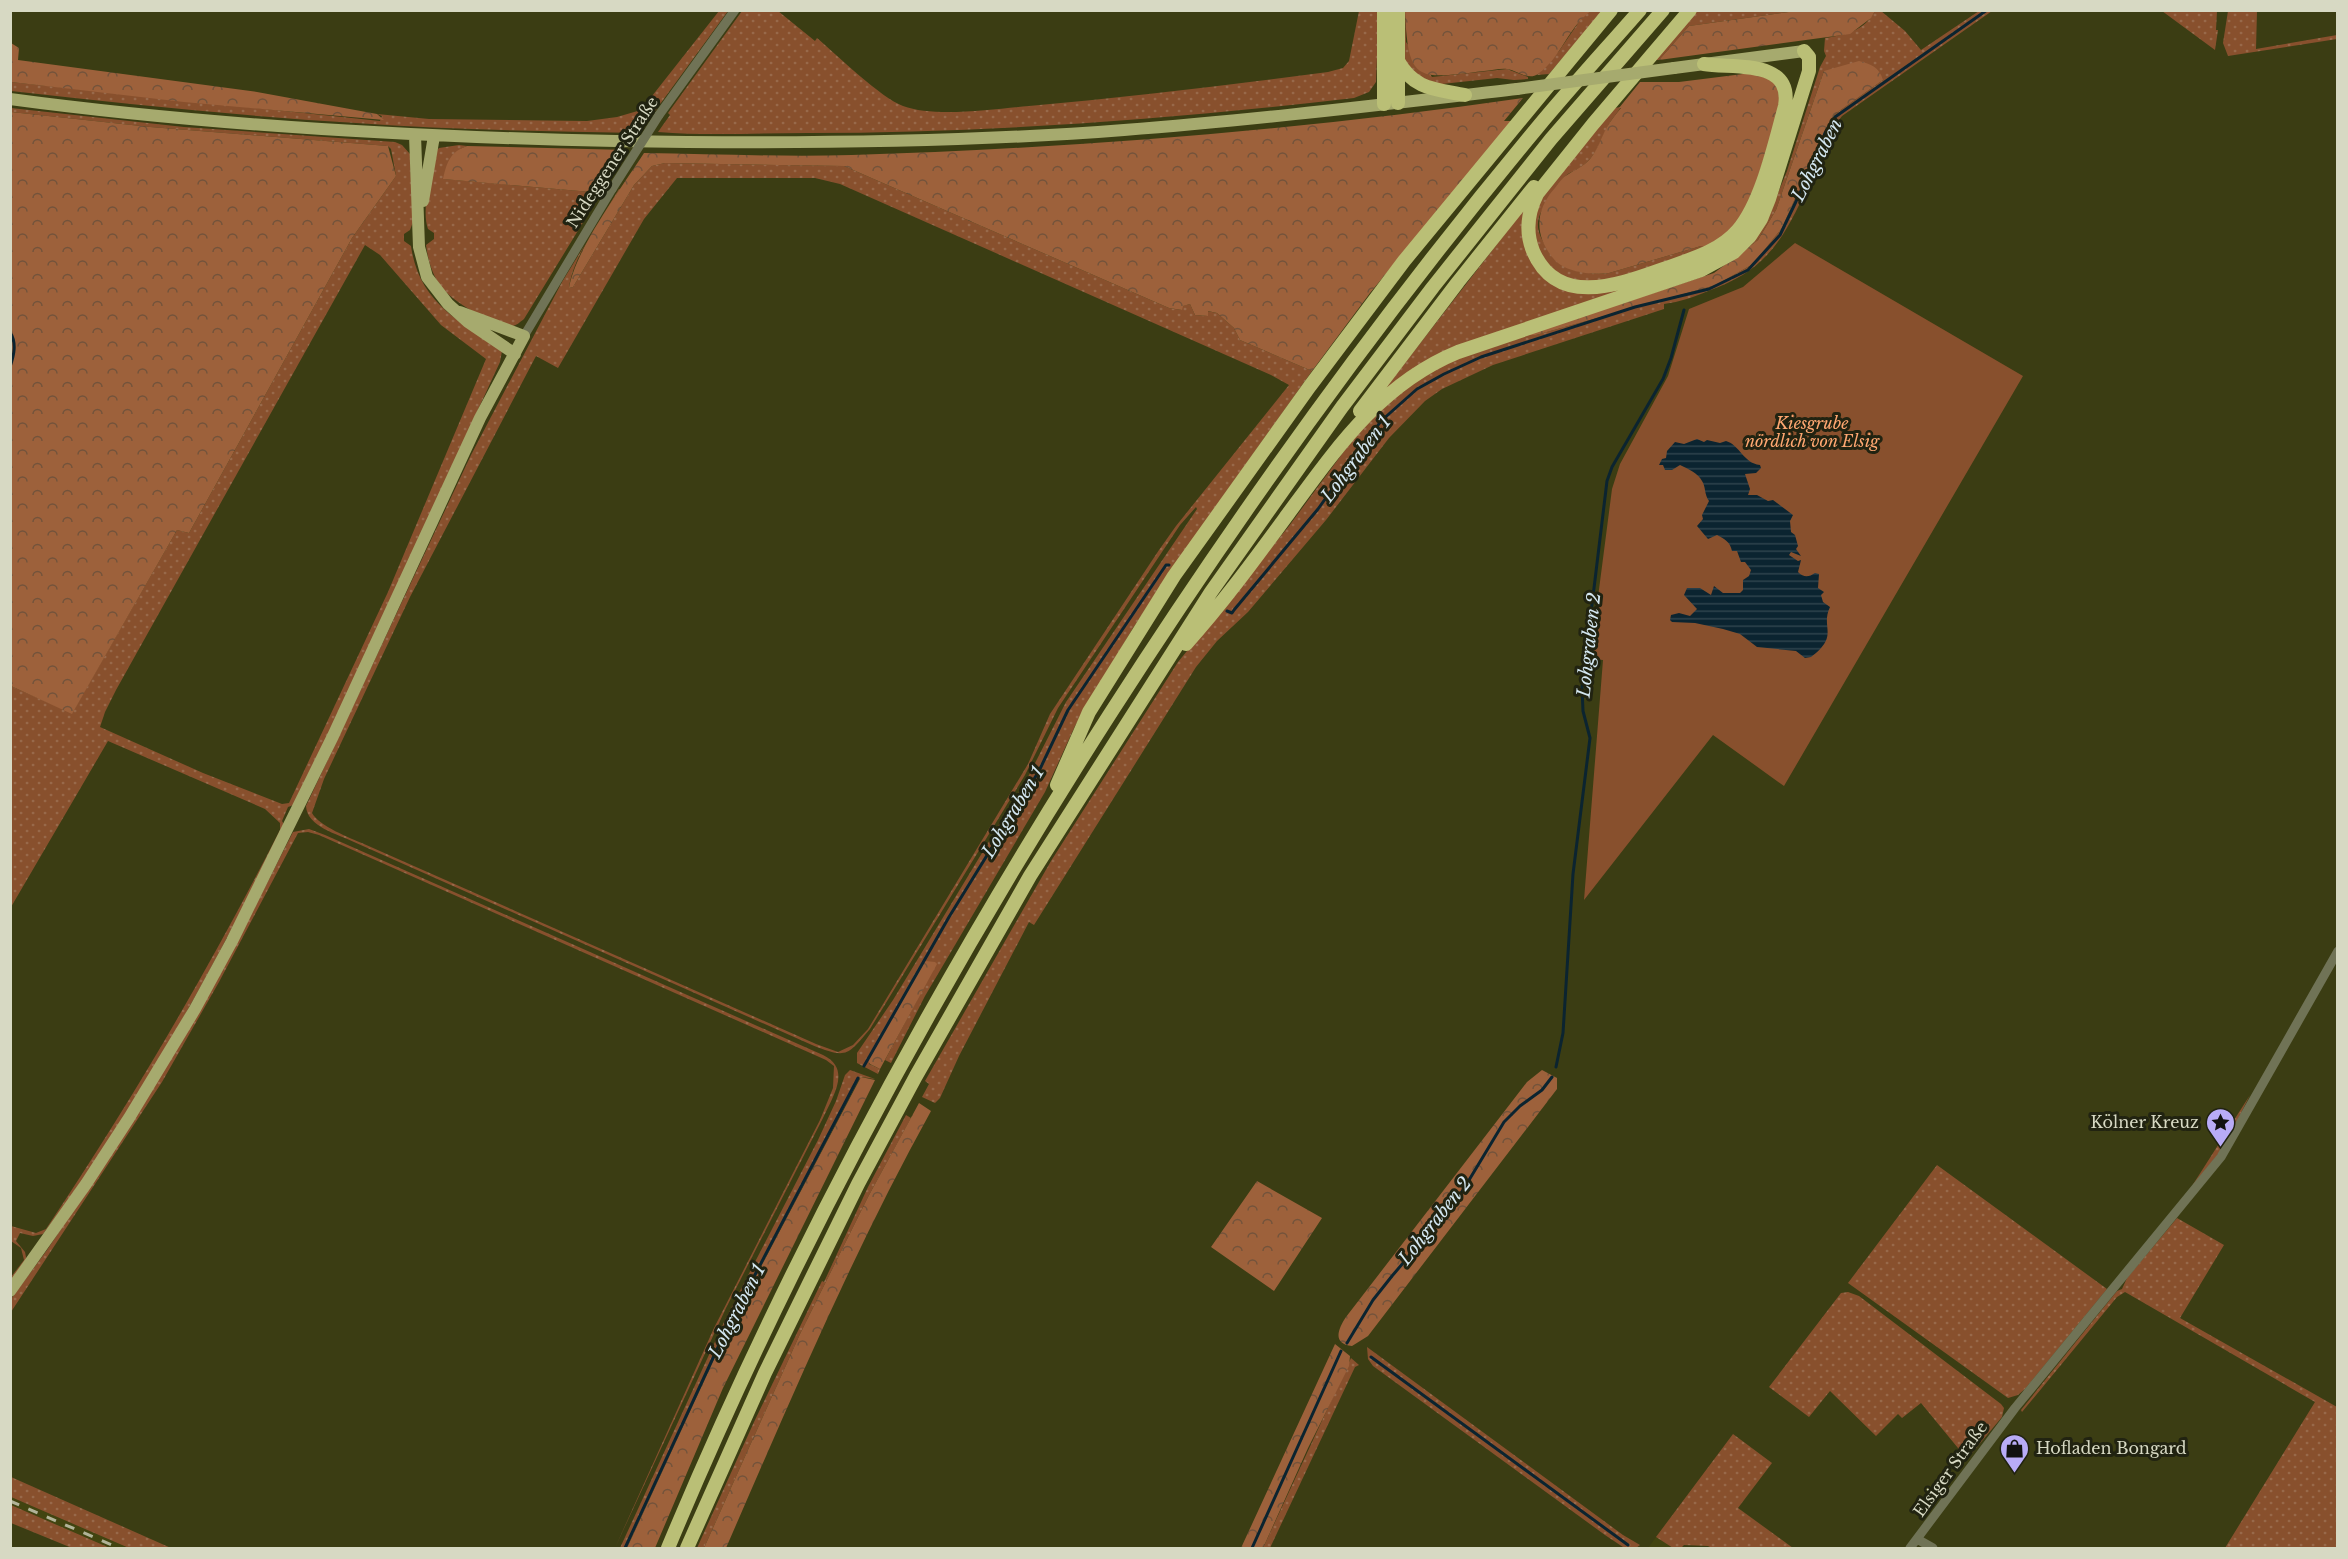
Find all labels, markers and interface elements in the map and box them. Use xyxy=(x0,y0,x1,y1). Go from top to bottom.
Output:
street label: Nideggener Straße xyxy=(562,92,662,232)
water label: Lohgraben xyxy=(1786,115,1847,206)
water label: Lohgraben 1 xyxy=(1316,411,1396,507)
park label: Kiesgrube nördlich von Elsig xyxy=(1745,413,1880,451)
water label: Lohgraben 2 xyxy=(1572,592,1605,699)
water label: Lohgraben 1 xyxy=(977,762,1049,862)
place icon: Kölner Kreuz xyxy=(2204,1106,2236,1148)
place label: Kölner Kreuz xyxy=(2091,1112,2199,1132)
water label: Lohgraben 2 xyxy=(1393,1173,1476,1270)
water label: Lohgraben 1 xyxy=(703,1260,770,1363)
street label: Elsiger Straße xyxy=(1909,1417,1991,1521)
shop icon: Hofladen Bongard xyxy=(1999,1432,2031,1474)
place label: Hofladen Bongard xyxy=(2036,1438,2187,1458)

